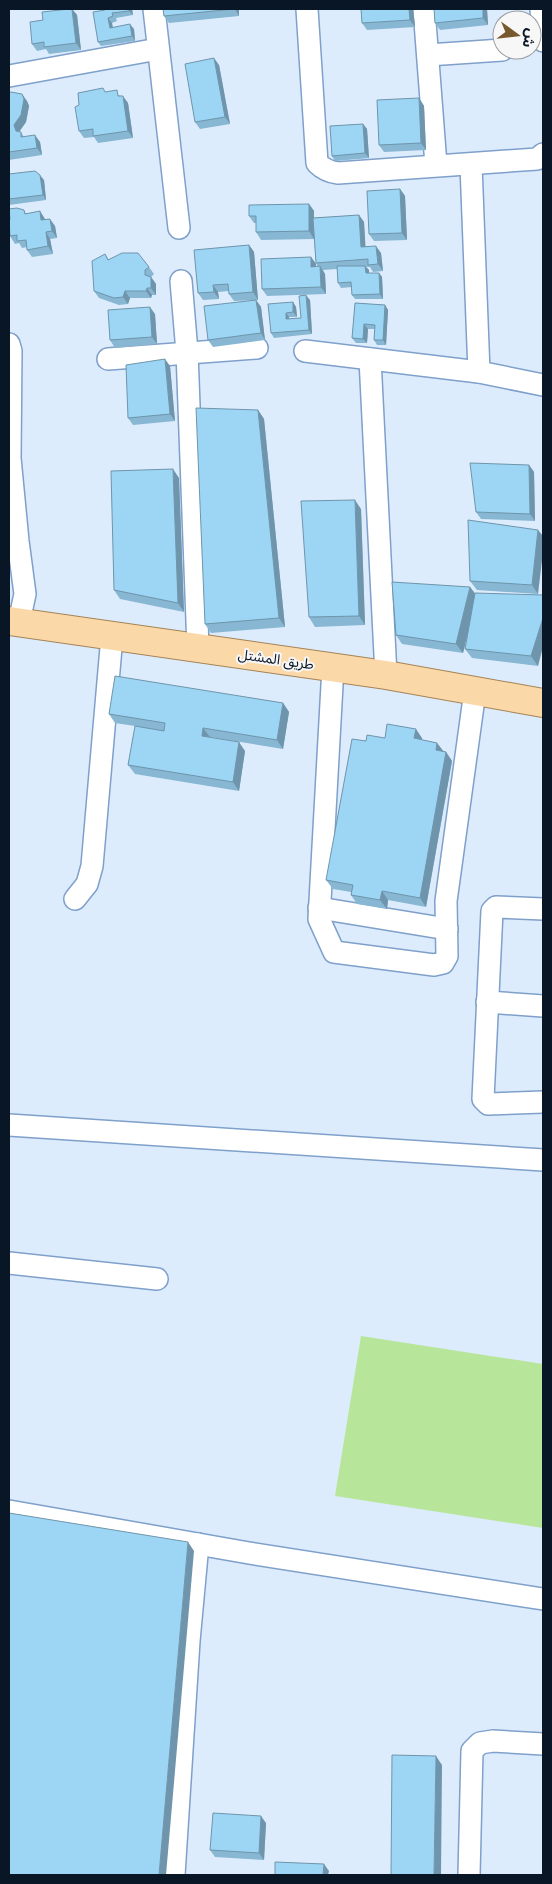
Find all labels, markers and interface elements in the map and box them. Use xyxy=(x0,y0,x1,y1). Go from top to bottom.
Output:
north arrow xyxy=(492,10,542,60)
text: ش xyxy=(518,27,541,50)
street label: طريق المشتل xyxy=(237,645,315,674)

